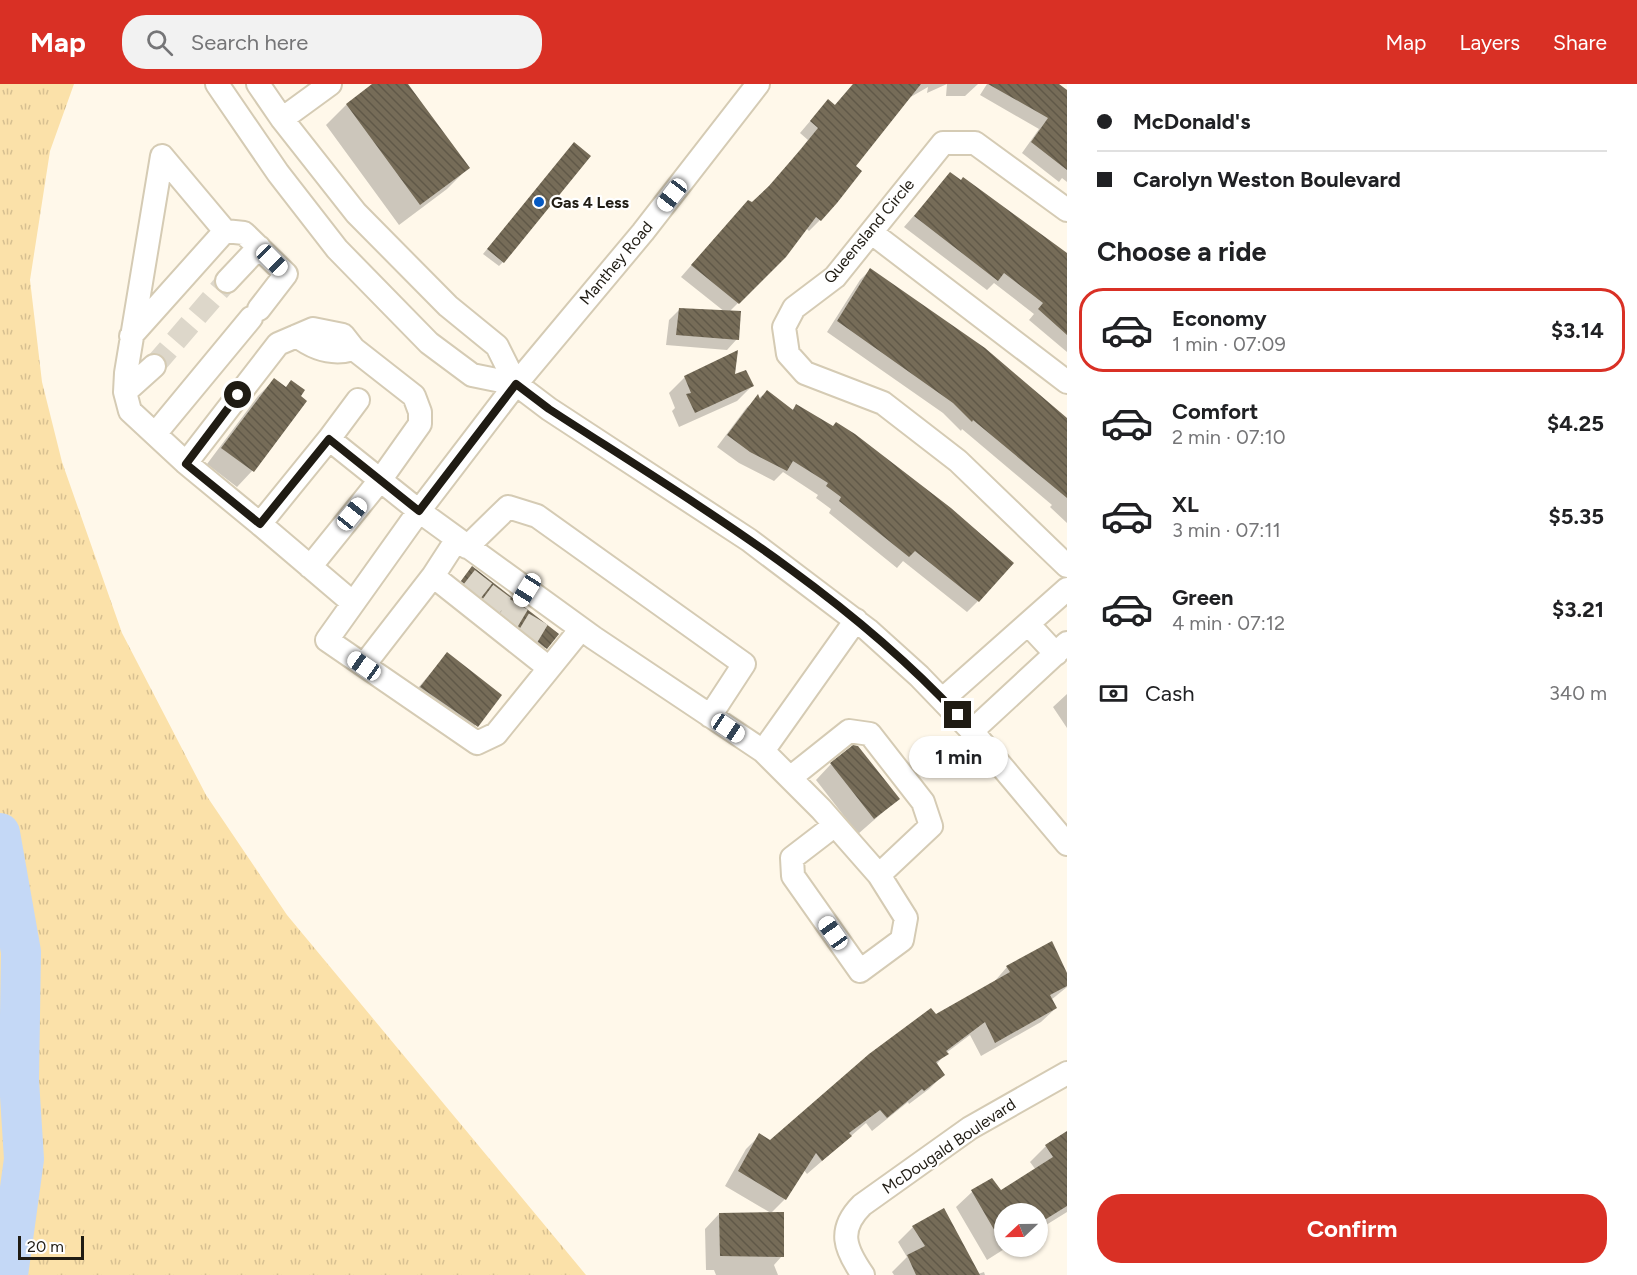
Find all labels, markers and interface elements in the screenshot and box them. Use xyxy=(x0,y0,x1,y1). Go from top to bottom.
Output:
search box xyxy=(122,15,542,69)
text: Map xyxy=(30,25,86,59)
icon: search xyxy=(143,26,176,59)
text: Search here xyxy=(191,29,308,56)
text: Map xyxy=(1386,30,1426,55)
text: Layers xyxy=(1459,30,1520,55)
text: Share xyxy=(1553,30,1607,55)
text: McDonald's xyxy=(1133,108,1250,135)
text: Carolyn Weston Boulevard xyxy=(1133,166,1401,193)
car xyxy=(654,175,690,215)
street label: Queensland Circle xyxy=(820,175,918,287)
place label: Gas 4 Less xyxy=(551,193,630,212)
marker: Gas 4 Less xyxy=(532,195,546,209)
street label: Manthey Road xyxy=(576,217,656,309)
text: Choose a ride xyxy=(1097,235,1266,268)
car xyxy=(253,241,291,279)
icon: car xyxy=(1100,303,1154,357)
text: Economy xyxy=(1172,305,1267,332)
text: $3.14 xyxy=(1551,317,1604,344)
text: 1 min · 07:09 xyxy=(1172,332,1286,356)
route start xyxy=(224,381,251,408)
icon: car xyxy=(1100,396,1154,450)
text: Comfort xyxy=(1172,398,1258,425)
text: $4.25 xyxy=(1547,410,1604,437)
text: 2 min · 07:10 xyxy=(1172,425,1286,449)
icon: car xyxy=(1100,489,1154,543)
text: XL xyxy=(1172,491,1199,518)
car xyxy=(334,494,370,534)
text: $5.35 xyxy=(1549,503,1604,530)
text: 3 min · 07:11 xyxy=(1172,518,1281,542)
car xyxy=(510,570,544,610)
icon: car xyxy=(1100,582,1154,636)
text: Green xyxy=(1172,584,1234,611)
text: $3.21 xyxy=(1552,596,1604,623)
text: 4 min · 07:12 xyxy=(1172,611,1285,635)
car xyxy=(344,648,384,684)
icon: cash xyxy=(1097,677,1130,710)
text: Cash xyxy=(1145,680,1195,707)
text: 340 m xyxy=(1549,681,1607,705)
route end xyxy=(944,701,971,728)
car xyxy=(708,710,748,746)
callout: 1 min xyxy=(908,736,1008,778)
text: 1 min xyxy=(935,745,982,769)
car xyxy=(815,913,851,953)
street label: McDougald Boulevard xyxy=(879,1094,1019,1198)
button: Confirm xyxy=(1097,1194,1607,1263)
north arrow xyxy=(994,1203,1048,1257)
map controls xyxy=(994,1203,1048,1257)
scale bar xyxy=(18,1233,84,1260)
text: 20 m xyxy=(27,1237,64,1256)

